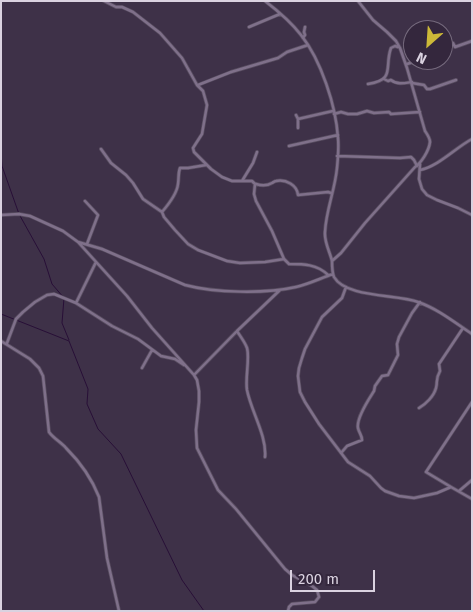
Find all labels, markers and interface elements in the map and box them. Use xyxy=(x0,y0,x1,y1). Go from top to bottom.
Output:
north arrow xyxy=(403,20,453,70)
text: N xyxy=(414,48,430,68)
scale bar xyxy=(293,560,378,592)
text: 200 m xyxy=(298,570,339,588)

